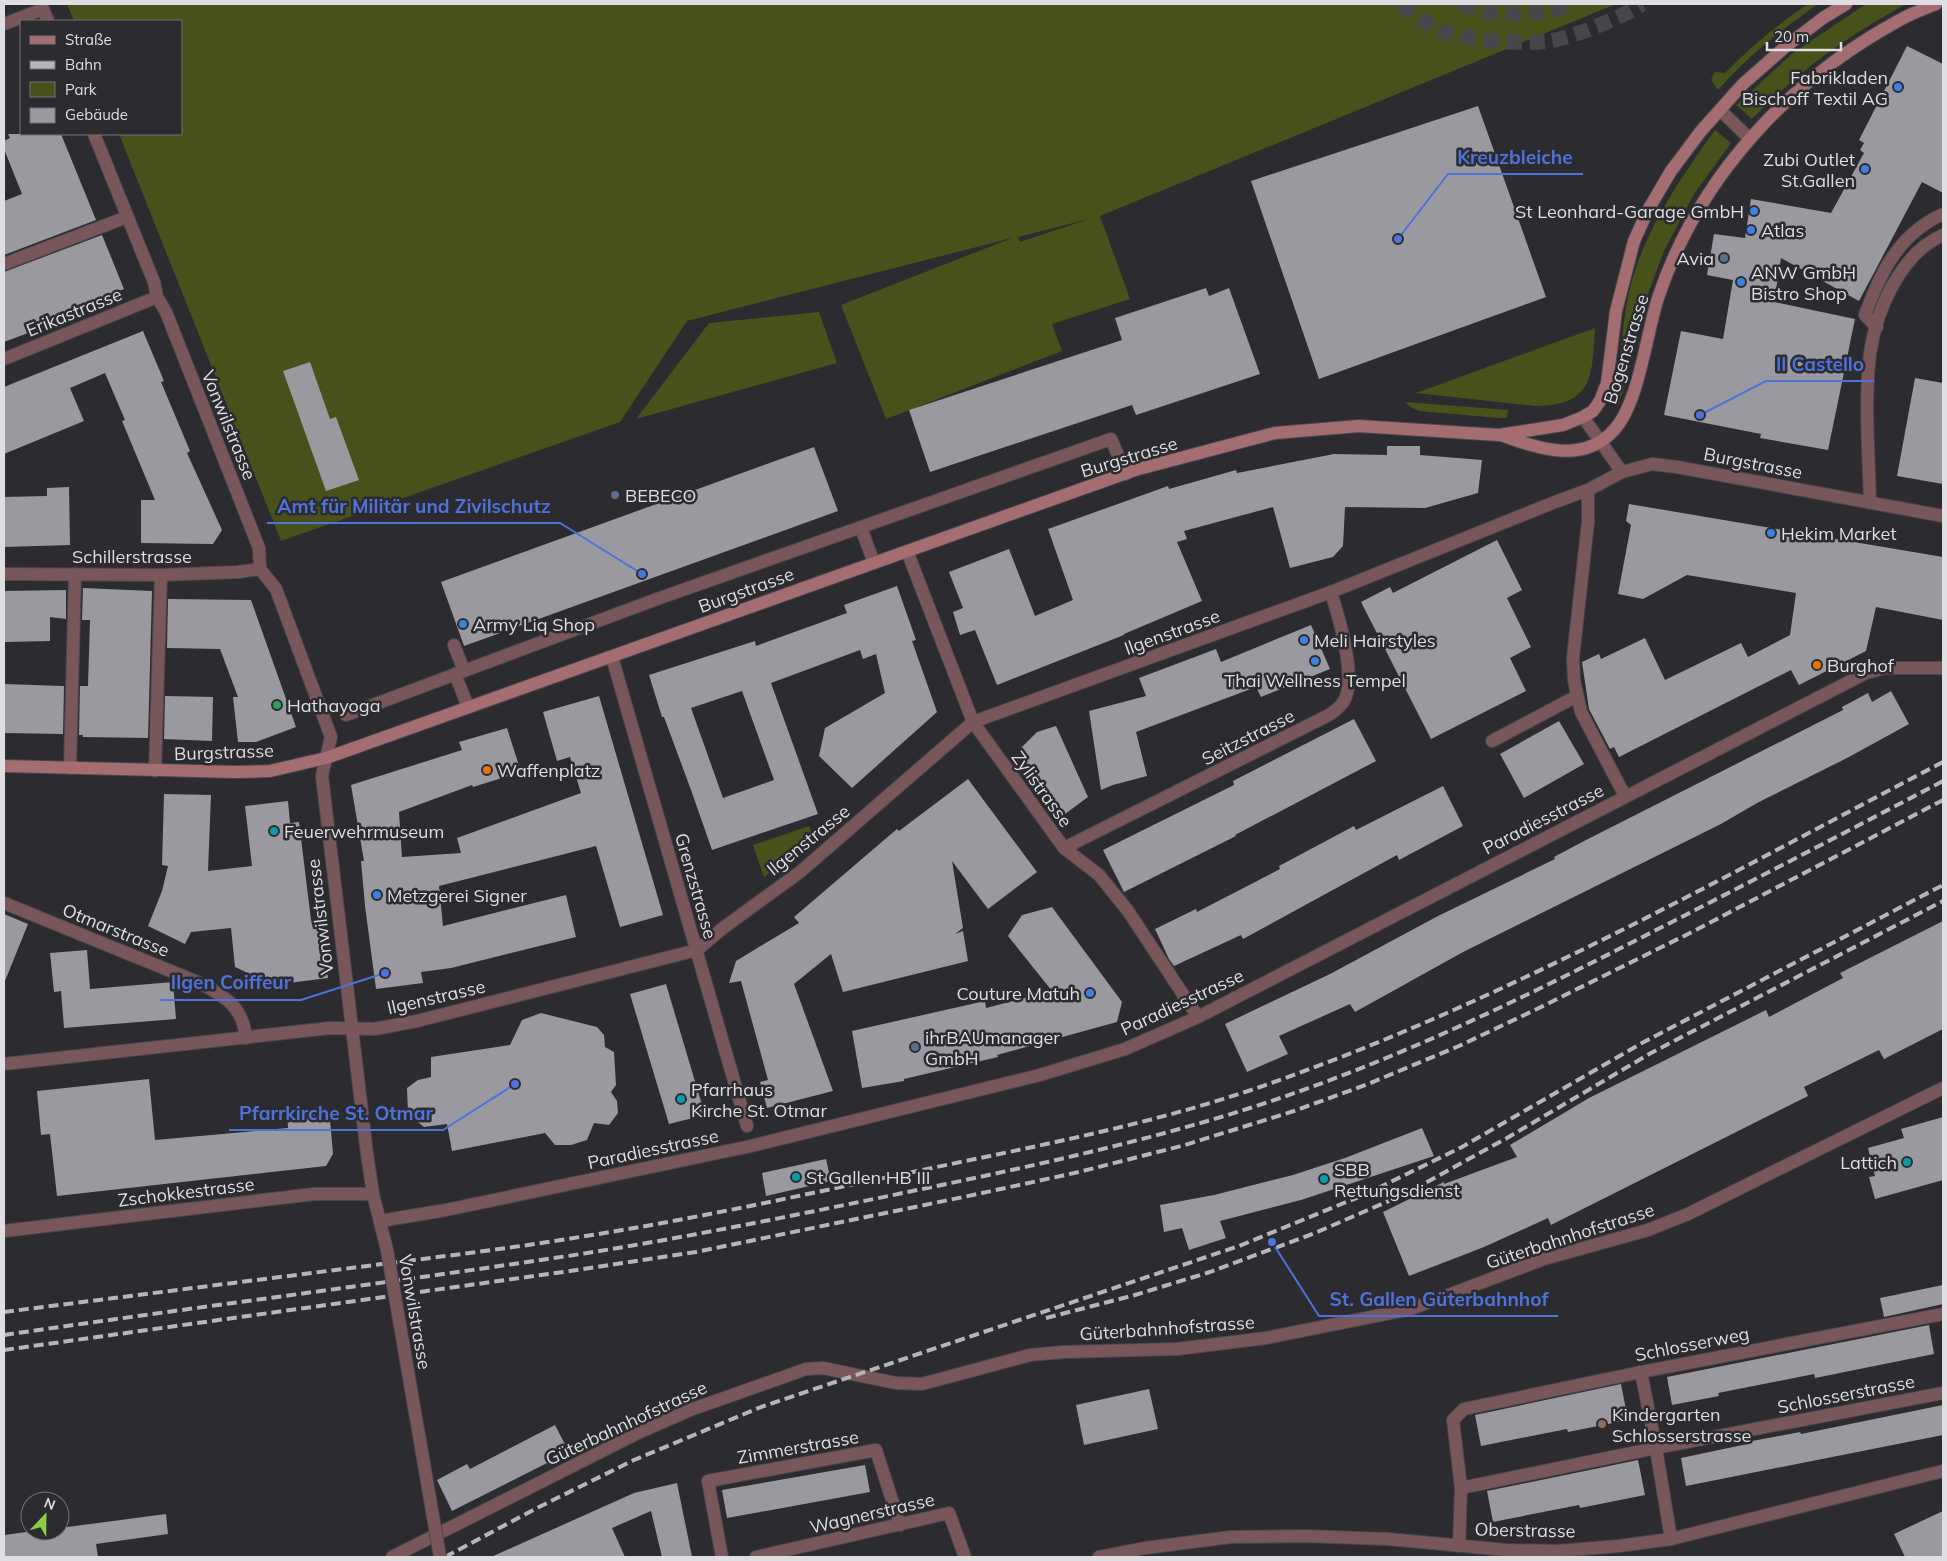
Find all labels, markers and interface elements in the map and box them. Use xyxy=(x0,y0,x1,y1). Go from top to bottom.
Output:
legend xyxy=(20,20,182,135)
scale bar xyxy=(1767,20,1841,52)
text: 20 m xyxy=(1774,27,1809,46)
text: Straße xyxy=(65,30,112,49)
text: Bahn xyxy=(65,55,102,74)
place label: Fabrikladen Bischoff Textil AG xyxy=(1742,66,1888,110)
text: Park xyxy=(65,80,97,99)
marker: Fabrikladen Bischoff Textil AG xyxy=(1892,81,1904,93)
text: Gebäude xyxy=(65,105,128,124)
callout: Kreuzbleiche xyxy=(1448,140,1583,174)
text: Kreuzbleiche xyxy=(1457,145,1573,169)
place label: Zubi Outlet St.Gallen xyxy=(1763,148,1855,192)
marker: Zubi Outlet St.Gallen xyxy=(1859,163,1871,175)
place label: St Leonhard-Garage GmbH xyxy=(1515,200,1744,223)
marker: St Leonhard-Garage GmbH xyxy=(1748,205,1760,217)
place label: Atlas xyxy=(1761,219,1804,242)
marker: Atlas xyxy=(1745,224,1757,236)
place label: Avia xyxy=(1677,247,1714,270)
marker: Avia xyxy=(1718,252,1730,264)
place label: ANW GmbH Bistro Shop xyxy=(1751,261,1856,305)
marker: ANW GmbH Bistro Shop xyxy=(1735,276,1747,288)
street label: Erikastrasse xyxy=(23,282,125,342)
street label: Bogenstrasse xyxy=(1598,291,1654,407)
callout: Il Castello xyxy=(1766,347,1874,381)
text: Il Castello xyxy=(1776,352,1864,376)
street label: Vonwilstrasse xyxy=(197,367,261,483)
street label: Burgstrasse xyxy=(1078,431,1180,483)
street label: Burgstrasse xyxy=(1702,442,1804,484)
place label: BEBECO xyxy=(625,484,696,507)
callout: Amt für Militär und Zivilschutz xyxy=(267,489,560,523)
marker: BEBECO xyxy=(609,489,621,501)
text: Amt für Militär und Zivilschutz xyxy=(277,494,551,518)
place label: Hekim Market xyxy=(1781,522,1897,545)
marker: Hekim Market xyxy=(1765,527,1777,539)
street label: Schillerstrasse xyxy=(72,545,192,568)
street label: Burgstrasse xyxy=(695,562,797,618)
street label: Ilgenstrasse xyxy=(1121,604,1223,660)
place label: Army Liq Shop xyxy=(473,613,595,636)
marker: Army Liq Shop xyxy=(457,618,469,630)
place label: Meli Hairstyles xyxy=(1314,629,1436,652)
marker: Meli Hairstyles xyxy=(1298,634,1310,646)
place label: Burghof xyxy=(1827,654,1895,677)
marker: Thai Wellness Tempel xyxy=(1309,655,1321,667)
marker: Burghof xyxy=(1811,659,1823,671)
place label: Thai Wellness Tempel xyxy=(1224,669,1406,692)
place label: Hathayoga xyxy=(287,694,381,717)
marker: Hathayoga xyxy=(271,699,283,711)
street label: Seitzstrasse xyxy=(1198,704,1298,770)
street label: Burgstrasse xyxy=(174,739,274,765)
street label: Zylistrasse xyxy=(1007,746,1077,832)
place label: Waffenplatz xyxy=(497,759,600,782)
marker: Waffenplatz xyxy=(481,764,493,776)
street label: Paradiesstrasse xyxy=(1478,779,1608,859)
street label: Ilgenstrasse xyxy=(762,800,854,880)
place label: Feuerwehrmuseum xyxy=(284,820,444,843)
marker: Feuerwehrmuseum xyxy=(268,825,280,837)
street label: Grenzstrasse xyxy=(670,830,722,942)
street label: Vonwilstrasse xyxy=(301,858,339,976)
place label: Metzgerei Signer xyxy=(387,884,527,907)
marker: Metzgerei Signer xyxy=(371,889,383,901)
street label: Otmarstrasse xyxy=(59,898,173,962)
street label: Paradiesstrasse xyxy=(1117,963,1247,1041)
callout: Ilgen Coiffeur xyxy=(160,966,301,1000)
text: Ilgen Coiffeur xyxy=(171,970,292,994)
street label: Ilgenstrasse xyxy=(385,975,487,1019)
place label: Couture Matuh xyxy=(957,982,1080,1005)
marker: Couture Matuh xyxy=(1084,987,1096,999)
place label: ihrBAUmanager GmbH xyxy=(925,1026,1060,1070)
marker: ihrBAUmanager GmbH xyxy=(909,1041,921,1053)
place label: Pfarrhaus Kirche St. Otmar xyxy=(691,1078,827,1122)
marker: Pfarrhaus Kirche St. Otmar xyxy=(675,1093,687,1105)
callout: Pfarrkirche St. Otmar xyxy=(229,1096,443,1130)
text: Pfarrkirche St. Otmar xyxy=(239,1101,433,1125)
street label: Paradiesstrasse xyxy=(585,1124,721,1174)
place label: Lattich xyxy=(1840,1151,1897,1174)
marker: Lattich xyxy=(1901,1156,1913,1168)
place label: SBB Rettungsdienst xyxy=(1334,1158,1460,1202)
place label: St Gallen HB III xyxy=(806,1166,930,1189)
marker: St Gallen HB III xyxy=(790,1171,802,1183)
street label: Zschokkestrasse xyxy=(116,1172,256,1212)
marker: SBB Rettungsdienst xyxy=(1318,1173,1330,1185)
street label: Güterbahnhofstrasse xyxy=(1483,1198,1657,1274)
street label: Vonwilstrasse xyxy=(394,1253,436,1371)
callout: St. Gallen Güterbahnhof xyxy=(1319,1282,1558,1316)
text: St. Gallen Güterbahnhof xyxy=(1330,1287,1549,1311)
street label: Güterbahnhofstrasse xyxy=(1079,1310,1255,1346)
street label: Schlosserweg xyxy=(1633,1322,1751,1366)
street label: Schlosserstrasse xyxy=(1775,1369,1917,1419)
street label: Güterbahnhofstrasse xyxy=(542,1375,710,1471)
place label: Kindergarten Schlosserstrasse xyxy=(1612,1403,1751,1447)
marker: Kindergarten Schlosserstrasse xyxy=(1596,1418,1608,1430)
street label: Zimmerstrasse xyxy=(735,1425,861,1469)
street label: Wagnerstrasse xyxy=(807,1487,937,1539)
north arrow xyxy=(20,1491,70,1541)
text: N xyxy=(42,1494,58,1514)
street label: Oberstrasse xyxy=(1474,1518,1576,1542)

